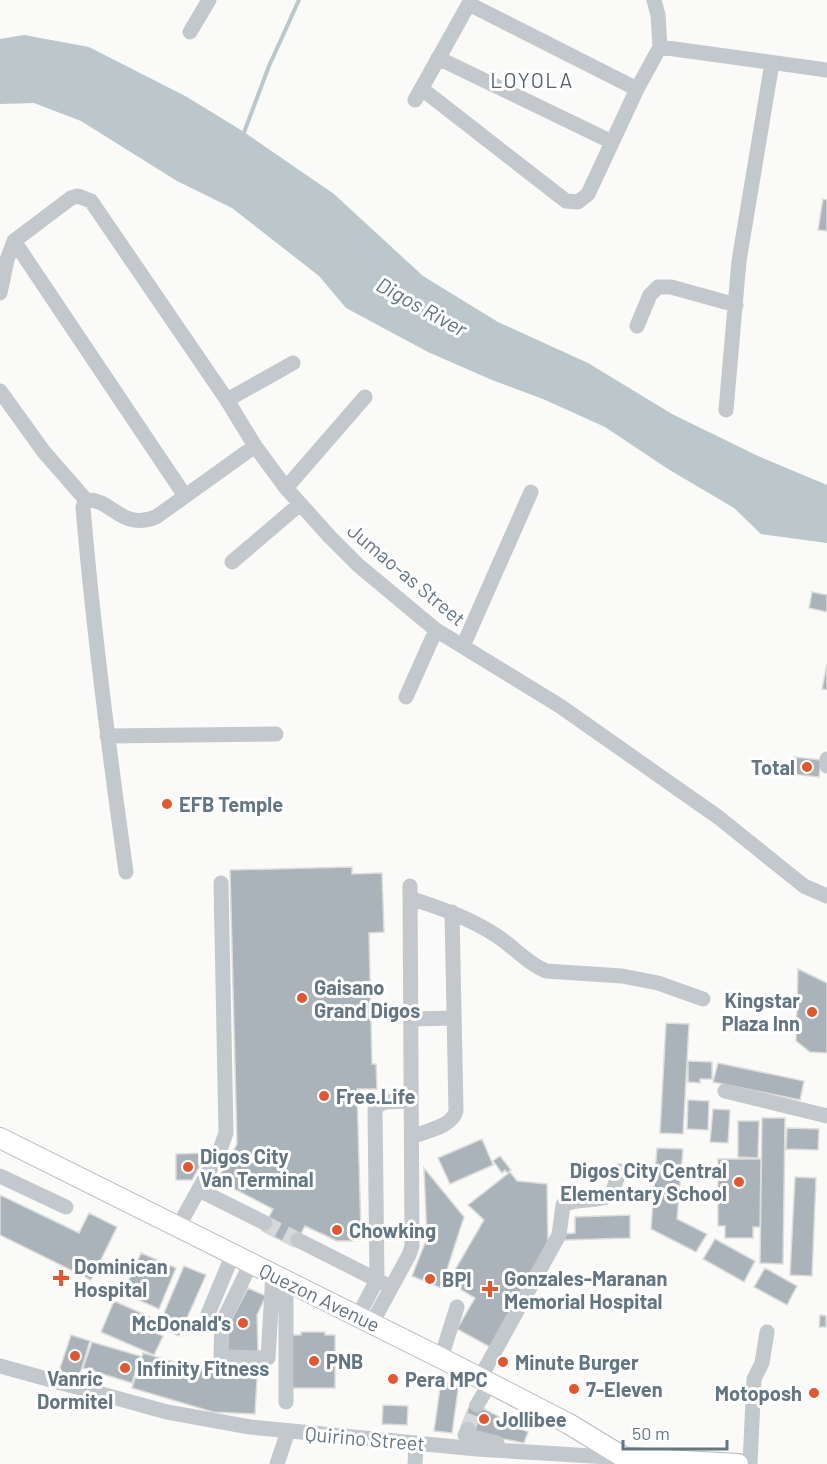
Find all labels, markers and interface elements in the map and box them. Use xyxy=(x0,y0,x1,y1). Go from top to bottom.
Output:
district label: LOYOLA xyxy=(490,67,574,92)
water label: Digos River xyxy=(373,271,472,341)
street label: Jumao-as Street xyxy=(343,518,471,630)
place label: Total xyxy=(751,755,795,779)
marker: Total xyxy=(800,760,814,774)
place label: EFB Temple xyxy=(179,792,283,816)
marker: EFB Temple xyxy=(160,797,174,811)
place label: Gaisano Grand Digos xyxy=(314,975,420,1022)
place label: Kingstar Plaza Inn xyxy=(722,988,800,1035)
marker: Gaisano Grand Digos xyxy=(295,991,309,1005)
marker: Kingstar Plaza Inn xyxy=(805,1005,819,1019)
place label: Free.Life xyxy=(336,1084,416,1108)
marker: Free.Life xyxy=(317,1089,331,1103)
place label: Digos City Van Terminal xyxy=(200,1144,314,1191)
place label: Digos City Central Elementary School xyxy=(560,1158,727,1205)
marker: Digos City Van Terminal xyxy=(181,1160,195,1174)
marker: Digos City Central Elementary School xyxy=(732,1175,746,1189)
place label: Chowking xyxy=(349,1218,436,1242)
marker: Chowking xyxy=(330,1223,344,1237)
place label: Dominican Hospital xyxy=(74,1254,168,1301)
street label: Quezon Avenue xyxy=(256,1257,384,1337)
place label: Gonzales-Maranan Memorial Hospital xyxy=(504,1266,667,1313)
place label: BPI xyxy=(442,1267,472,1291)
marker: Dominican Hospital xyxy=(52,1269,70,1287)
marker: BPI xyxy=(423,1272,437,1286)
marker: Gonzales-Maranan Memorial Hospital xyxy=(481,1280,499,1298)
place label: McDonald's xyxy=(132,1311,231,1335)
marker: McDonald's xyxy=(236,1316,250,1330)
marker: Vanric Dormitel xyxy=(68,1349,82,1363)
place label: PNB xyxy=(326,1349,364,1373)
place label: Minute Burger xyxy=(515,1350,639,1374)
marker: PNB xyxy=(307,1354,321,1368)
marker: Minute Burger xyxy=(496,1355,510,1369)
place label: Infinity Fitness xyxy=(137,1356,269,1380)
marker: Infinity Fitness xyxy=(118,1361,132,1375)
place label: Vanric Dormitel xyxy=(37,1366,113,1413)
place label: Pera MPC xyxy=(405,1367,488,1391)
marker: Pera MPC xyxy=(386,1372,400,1386)
place label: 7-Eleven xyxy=(586,1377,663,1401)
place label: Motoposh xyxy=(715,1381,802,1405)
marker: 7-Eleven xyxy=(567,1382,581,1396)
marker: Motoposh xyxy=(807,1386,821,1400)
place label: Jollibee xyxy=(496,1407,567,1431)
marker: Jollibee xyxy=(477,1412,491,1426)
scale bar xyxy=(623,1413,726,1451)
street label: Quirino Street xyxy=(304,1421,426,1455)
text: 50 m xyxy=(632,1422,670,1444)

